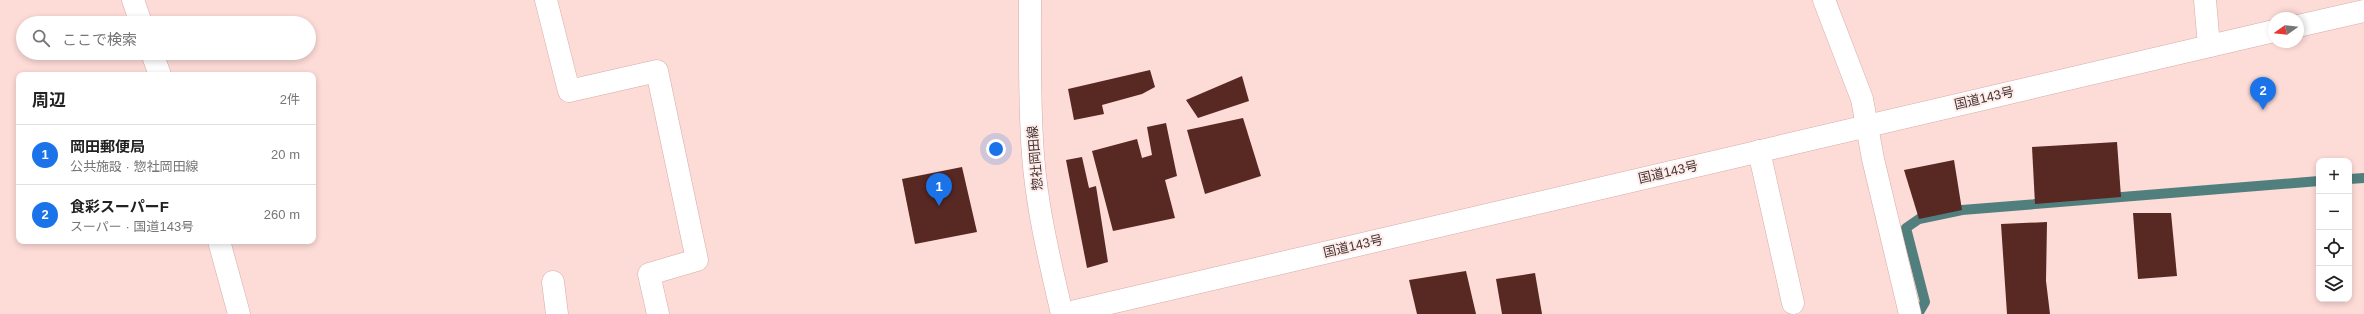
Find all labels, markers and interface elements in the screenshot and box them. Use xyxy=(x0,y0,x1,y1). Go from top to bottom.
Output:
north arrow xyxy=(2268,12,2304,48)
search box xyxy=(16,16,316,60)
icon: search xyxy=(30,27,52,49)
text: ここで検索 xyxy=(62,31,137,48)
pin: 2 xyxy=(2250,77,2276,110)
street label: 国道143号 xyxy=(1953,84,2015,112)
text: 周辺 xyxy=(32,91,66,110)
text: 2件 xyxy=(280,92,300,107)
street label: 惣社岡田線 xyxy=(1025,125,1045,191)
text: 岡田郵便局 xyxy=(70,138,145,155)
your location xyxy=(986,139,1006,159)
text: 1 xyxy=(41,147,49,162)
text: 20 m xyxy=(271,147,300,162)
street label: 国道143号 xyxy=(1637,158,1699,186)
map controls xyxy=(2316,158,2352,302)
button: + xyxy=(2316,158,2352,194)
text: 公共施設 · 惣社岡田線 xyxy=(70,159,199,174)
pin: 1 xyxy=(926,173,952,206)
button: − xyxy=(2316,194,2352,230)
text: 食彩スーパーF xyxy=(70,198,169,215)
text: 2 xyxy=(41,207,49,222)
text: 260 m xyxy=(264,207,300,222)
text: スーパー · 国道143号 xyxy=(70,219,194,234)
button: locate xyxy=(2316,230,2352,266)
street label: 国道143号 xyxy=(1322,232,1384,260)
button: layers xyxy=(2316,266,2352,302)

